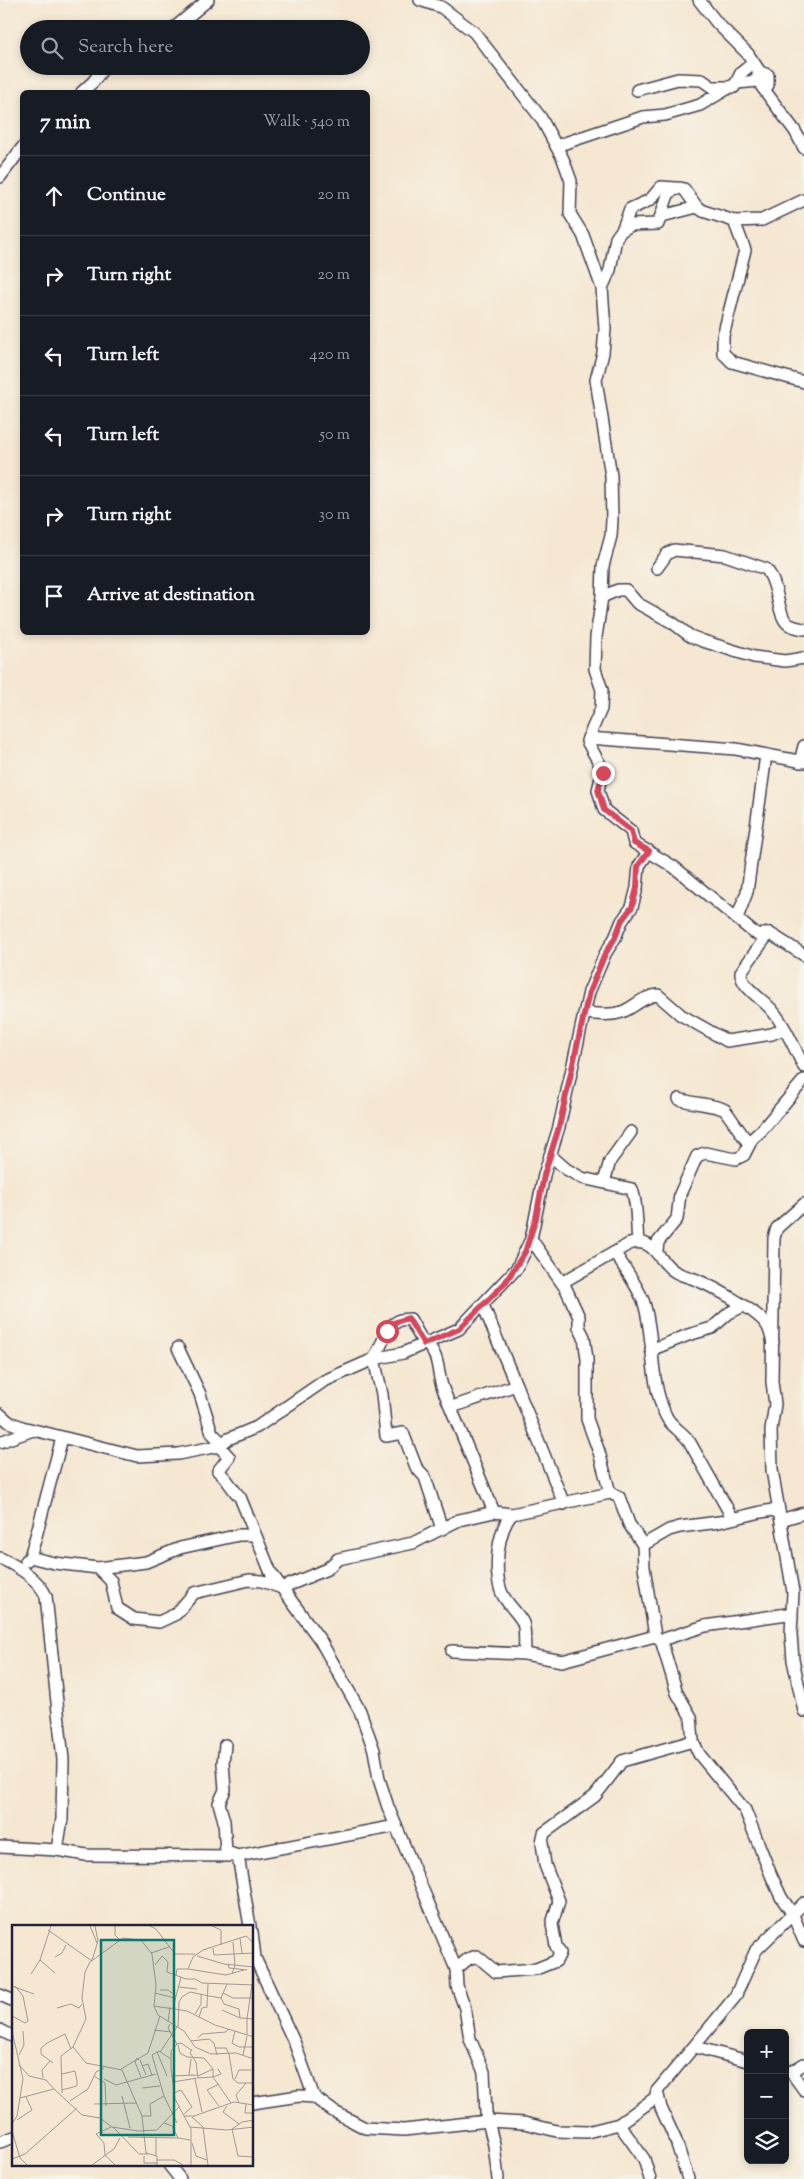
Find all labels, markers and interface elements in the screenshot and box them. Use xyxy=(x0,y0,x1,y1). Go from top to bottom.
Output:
search box xyxy=(20,20,370,75)
icon: search xyxy=(38,34,66,62)
text: Search here xyxy=(78,34,173,61)
text: 7 min xyxy=(40,108,91,138)
text: Walk · 540 m xyxy=(263,111,350,134)
icon: ahead xyxy=(40,182,68,210)
text: Continue xyxy=(87,182,166,209)
text: 20 m xyxy=(317,184,350,207)
icon: right xyxy=(40,262,68,290)
text: Turn right xyxy=(87,262,171,289)
text: 20 m xyxy=(317,264,350,287)
icon: left xyxy=(40,342,68,370)
text: Turn left xyxy=(87,342,159,369)
text: 420 m xyxy=(309,344,350,367)
icon: left xyxy=(40,422,68,450)
text: Turn left xyxy=(87,422,159,449)
text: 50 m xyxy=(319,424,350,447)
icon: right xyxy=(40,502,68,530)
text: Turn right xyxy=(87,502,171,529)
text: 30 m xyxy=(319,504,350,527)
icon: arrive xyxy=(40,582,68,610)
text: Arrive at destination xyxy=(87,582,255,609)
route end xyxy=(592,762,615,785)
route start xyxy=(376,1320,399,1343)
inset map xyxy=(12,1925,254,2166)
map controls xyxy=(744,2029,789,2164)
button: + xyxy=(744,2029,789,2074)
button: − xyxy=(744,2074,789,2119)
button: layers xyxy=(744,2119,789,2164)

